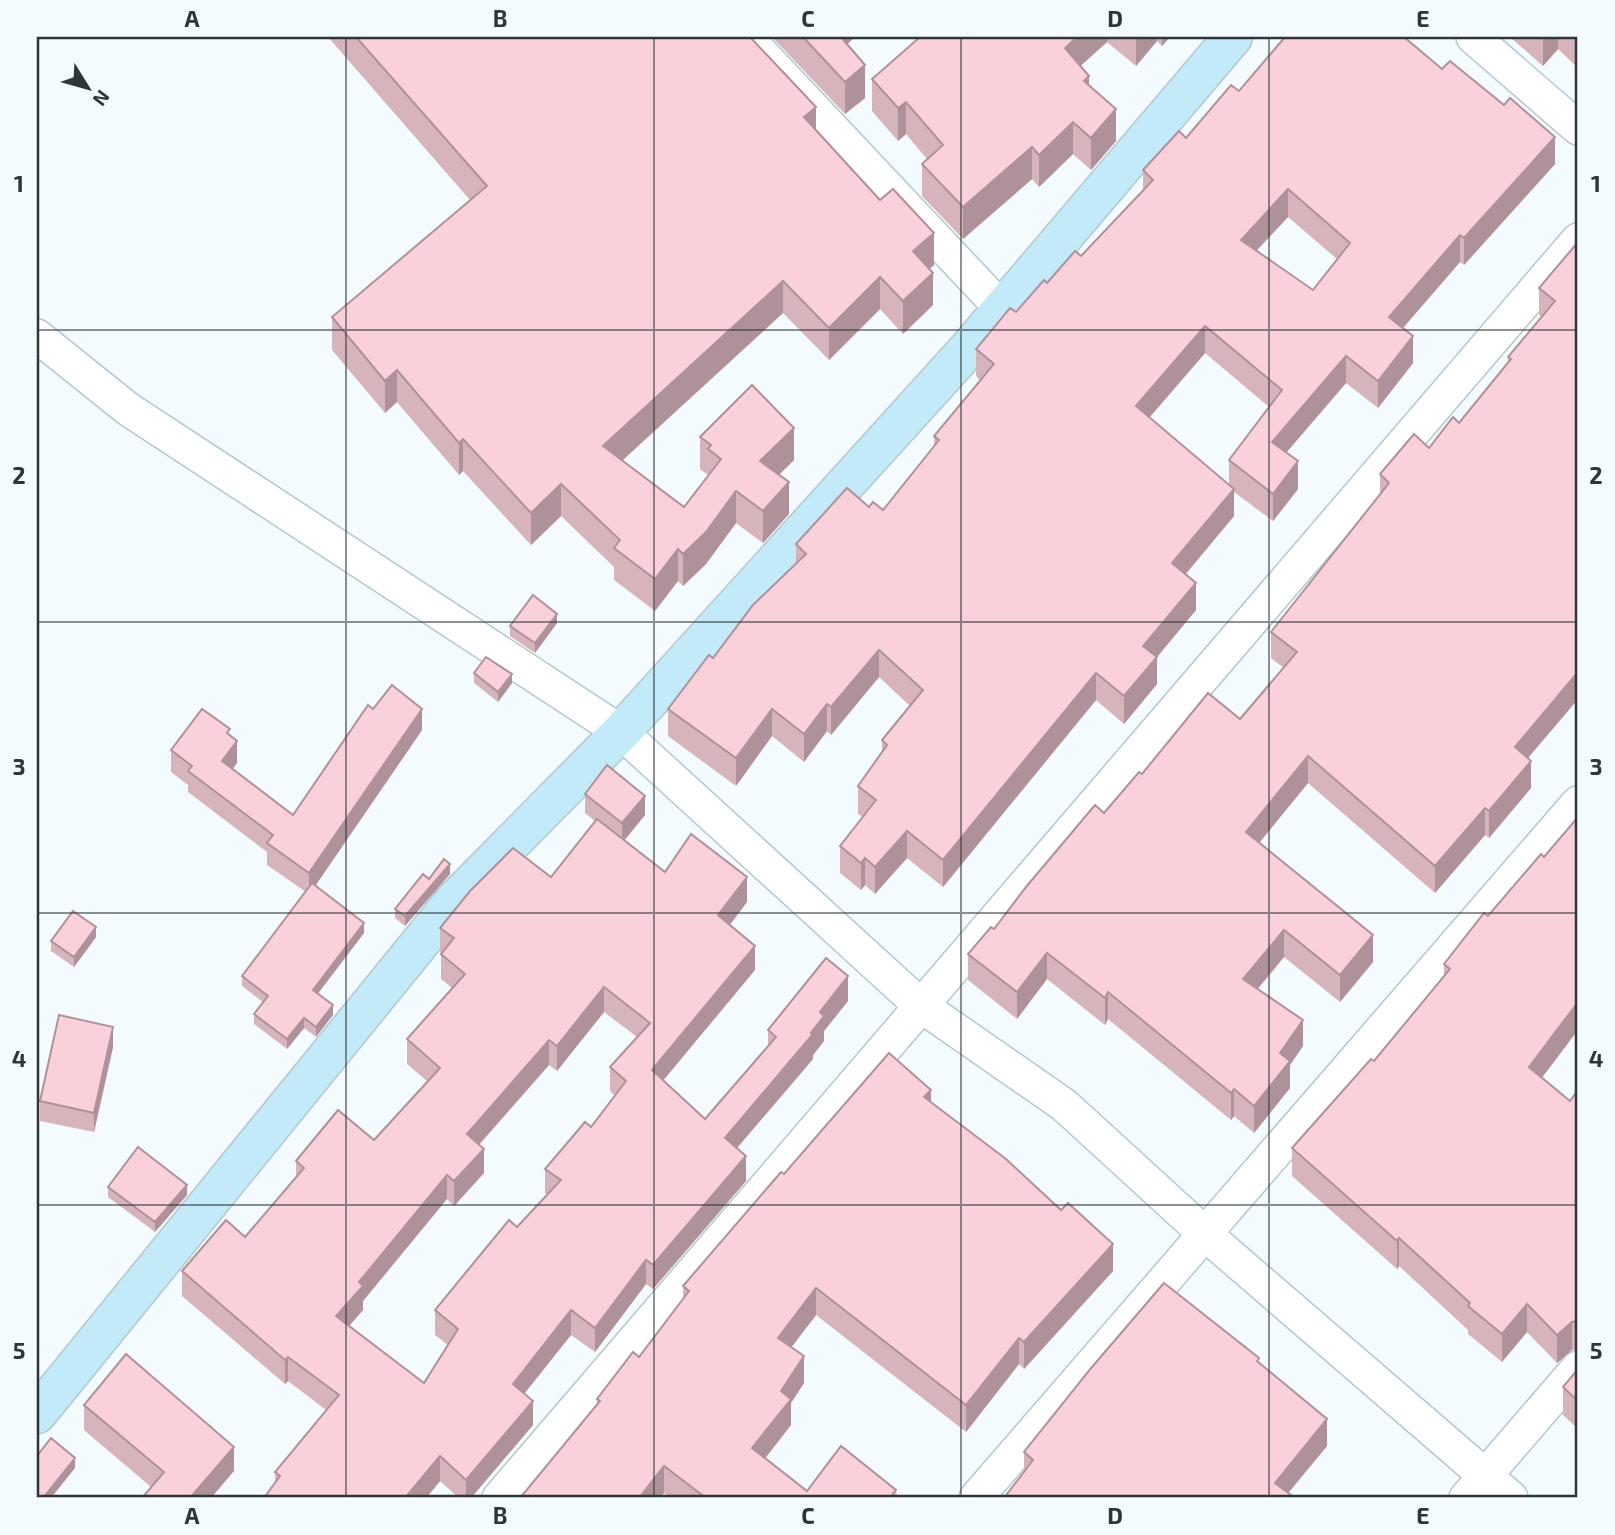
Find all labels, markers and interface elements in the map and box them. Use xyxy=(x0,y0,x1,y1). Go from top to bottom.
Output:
text: A xyxy=(184,4,200,32)
text: B xyxy=(493,4,507,32)
text: C xyxy=(801,4,815,32)
text: D xyxy=(1107,4,1123,32)
text: E xyxy=(1416,4,1430,32)
north arrow xyxy=(52,52,122,122)
text: N xyxy=(89,86,115,111)
text: 1 xyxy=(14,169,24,197)
text: 1 xyxy=(1591,169,1601,197)
text: 2 xyxy=(12,461,26,489)
text: 2 xyxy=(1589,461,1603,489)
text: 3 xyxy=(12,752,26,780)
text: 3 xyxy=(1589,752,1603,780)
text: 4 xyxy=(12,1044,26,1072)
text: 4 xyxy=(1589,1044,1603,1072)
text: 5 xyxy=(13,1336,25,1364)
text: 5 xyxy=(1590,1336,1602,1364)
text: A xyxy=(184,1501,200,1529)
text: B xyxy=(493,1501,507,1529)
text: C xyxy=(801,1501,815,1529)
text: D xyxy=(1107,1501,1123,1529)
text: E xyxy=(1416,1501,1430,1529)

